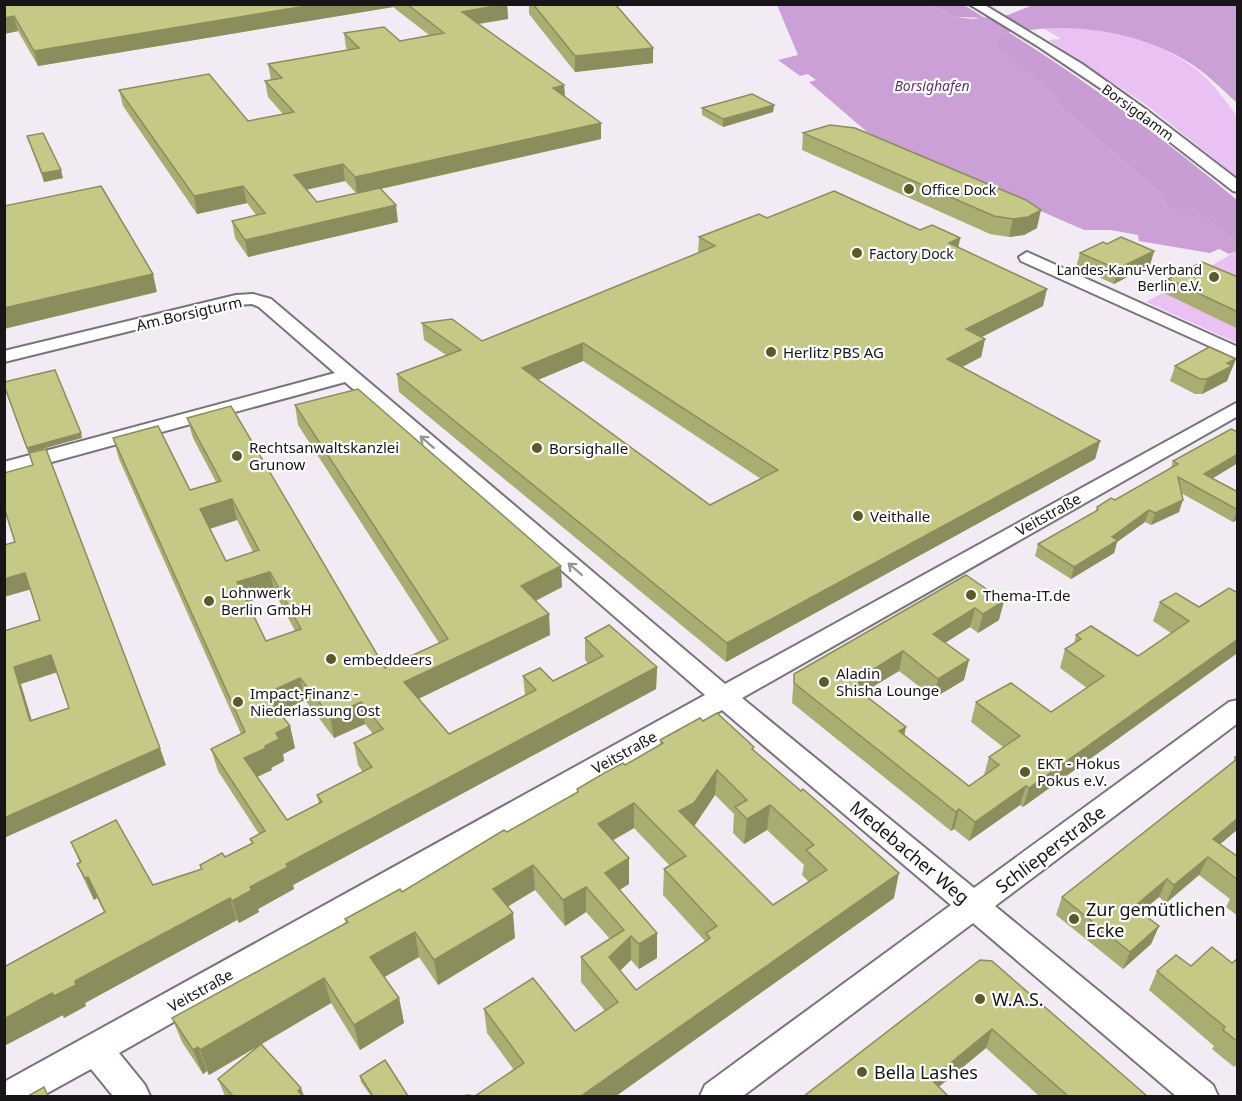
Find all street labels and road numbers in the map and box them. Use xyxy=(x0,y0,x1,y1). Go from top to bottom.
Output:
street label: Borsigdamm xyxy=(1098,79,1178,145)
street label: Am Borsigturm xyxy=(134,291,244,335)
street label: Veitstraße xyxy=(1012,488,1084,540)
street label: Veitstraße xyxy=(588,726,660,778)
street label: Medebacher Weg xyxy=(845,795,975,909)
street label: Schlieperstraße xyxy=(990,800,1110,898)
street label: Veitstraße xyxy=(164,964,236,1016)

